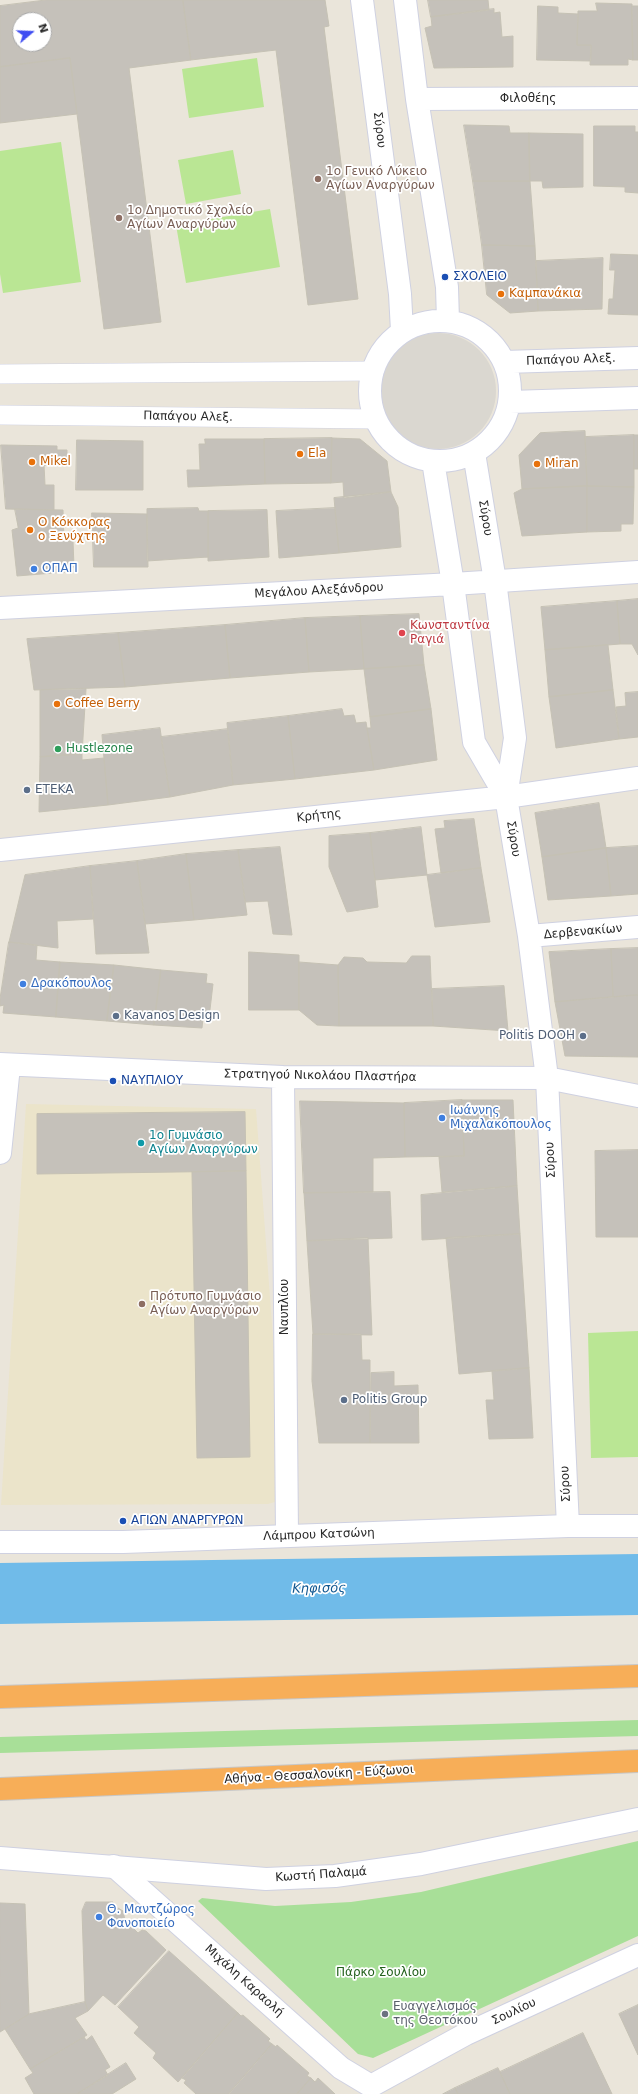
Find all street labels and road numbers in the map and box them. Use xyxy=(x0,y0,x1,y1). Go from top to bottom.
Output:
street label: Φιλοθέης xyxy=(500,92,556,106)
street label: Σύρου xyxy=(370,111,388,149)
street label: Παπάγου Αλεξ. xyxy=(526,351,616,369)
street label: Παπάγου Αλεξ. xyxy=(143,409,233,425)
street label: Σύρου xyxy=(475,499,495,537)
street label: Μεγάλου Αλεξάνδρου xyxy=(254,580,384,602)
street label: Κρήτης xyxy=(296,806,342,826)
street label: Σύρου xyxy=(503,820,523,858)
street label: Δερβενακίων xyxy=(543,921,623,943)
street label: Στρατηγού Νικολάου Πλαστήρα xyxy=(223,1067,417,1085)
street label: Σύρου xyxy=(543,1141,559,1179)
street label: Ναυπλίου xyxy=(278,1279,292,1335)
street label: Σύρου xyxy=(558,1465,574,1503)
street label: Λάμπρου Κατσώνη xyxy=(263,1526,375,1544)
street label: Αθήνα - Θεσσαλονίκη - Εύζωνοι xyxy=(224,1763,414,1787)
street label: Κωστή Παλαμά xyxy=(275,1865,367,1885)
street label: Μιχάλη Καραολή xyxy=(202,1942,286,2020)
street label: Σουλίου xyxy=(490,1995,538,2029)

